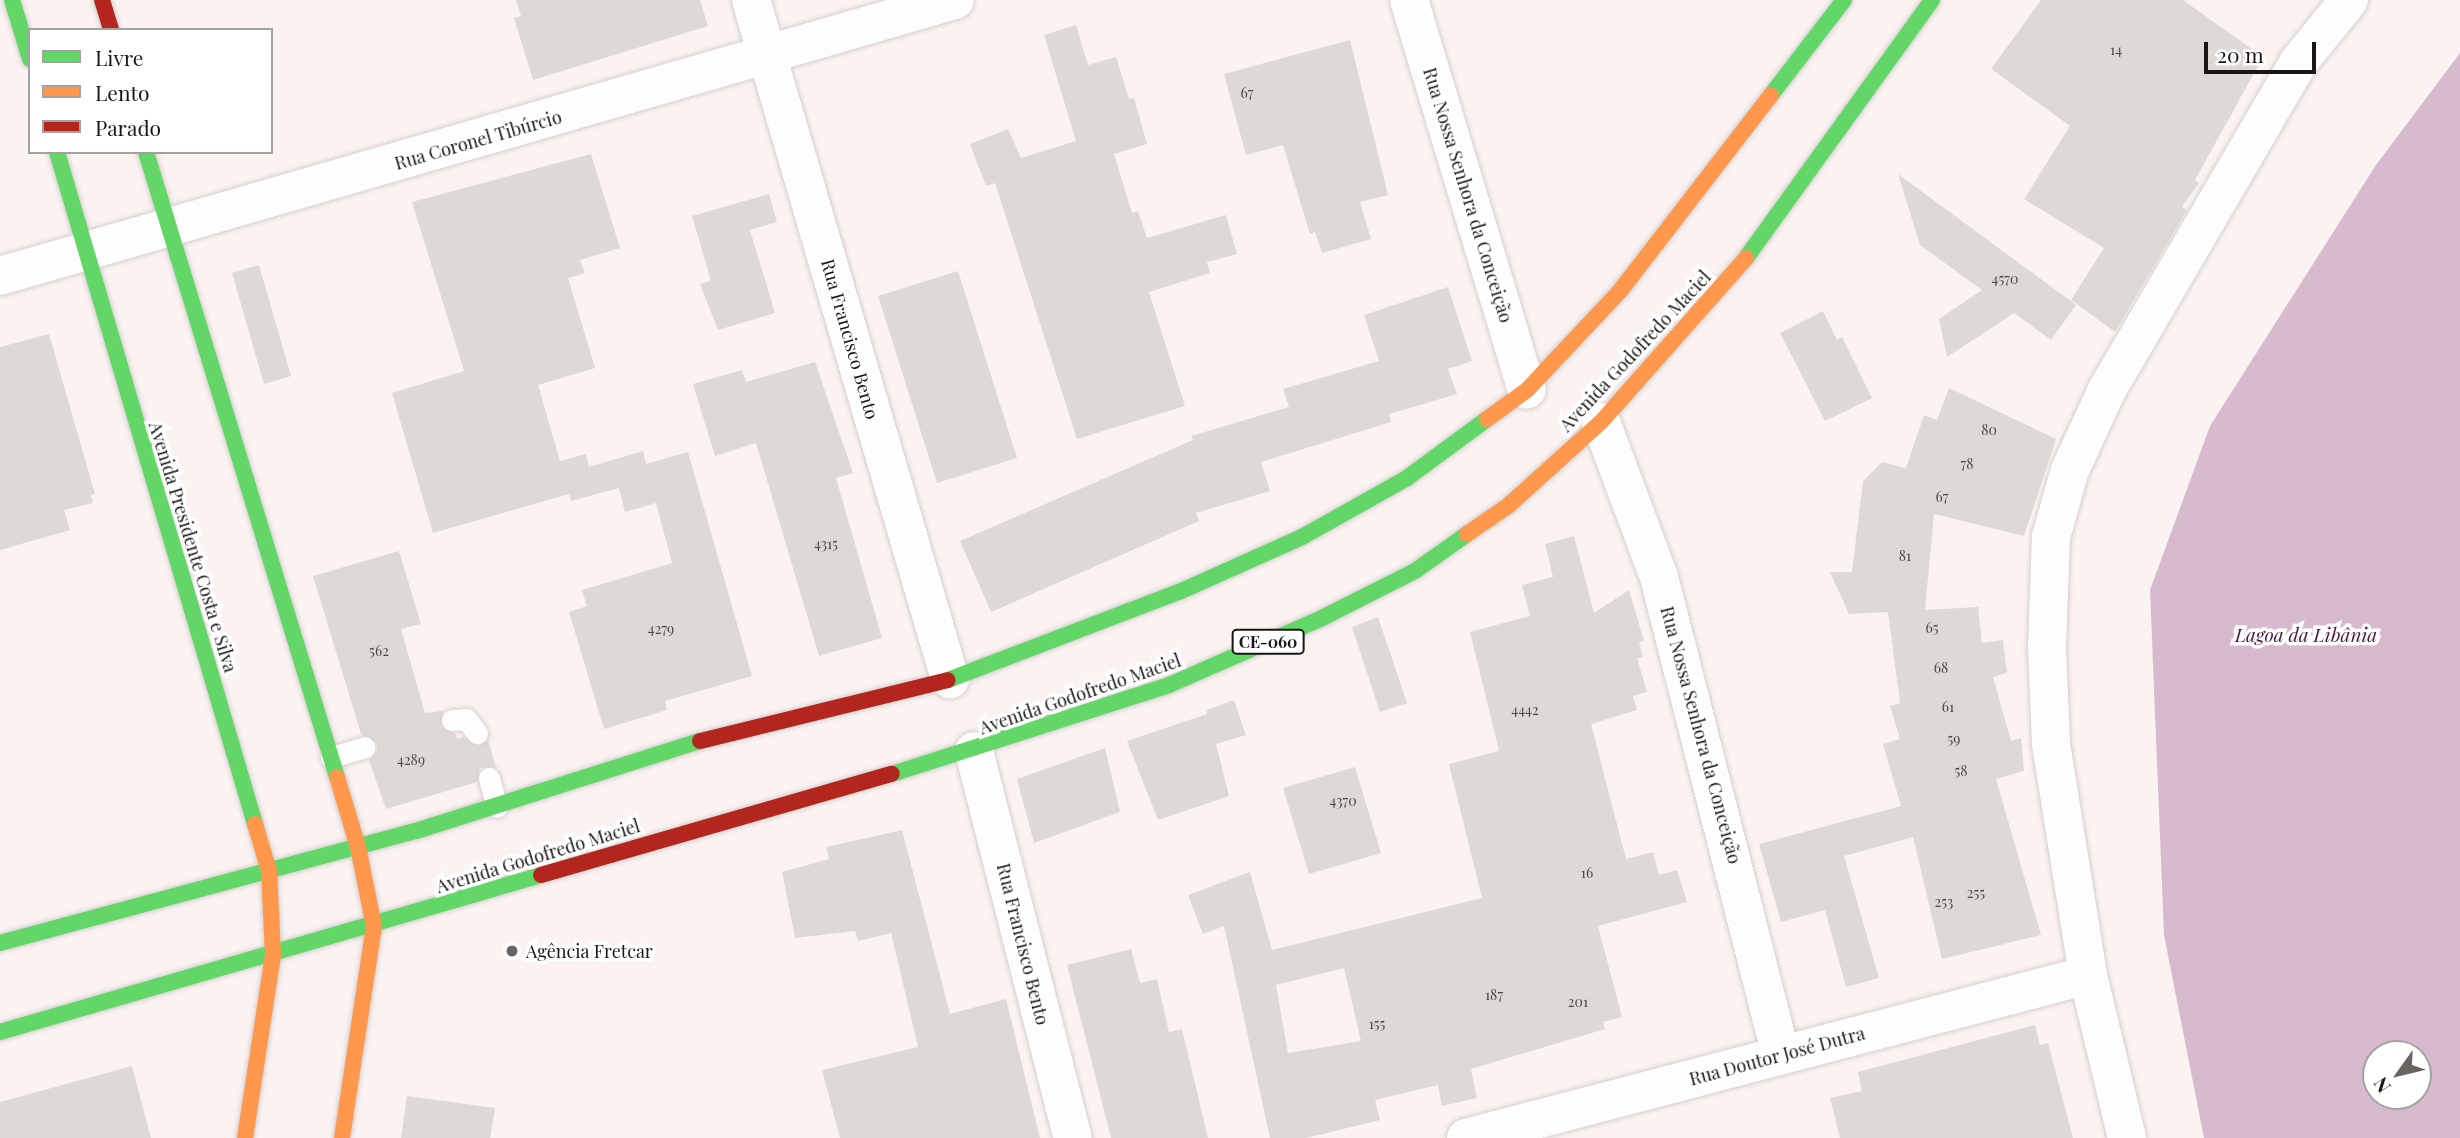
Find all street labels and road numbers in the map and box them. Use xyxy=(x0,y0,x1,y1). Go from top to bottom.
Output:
street label: Rua Nossa Senhora da Conceição xyxy=(1419,64,1517,326)
street label: Rua Coronel Tibúrcio xyxy=(392,106,564,174)
street label: Rua Francisco Bento xyxy=(817,256,883,422)
street label: Avenida Godofredo Maciel xyxy=(1555,266,1715,436)
street label: Avenida Presidente Costa e Silva xyxy=(144,419,242,675)
street label: Rua Nossa Senhora da Conceição xyxy=(1656,604,1746,866)
road number: CE-060 xyxy=(1231,629,1305,654)
street label: Avenida Godofredo Maciel xyxy=(976,649,1184,739)
street label: Avenida Godofredo Maciel xyxy=(433,815,643,897)
street label: Rua Francisco Bento xyxy=(992,861,1054,1027)
street label: Rua Doutor José Dutra xyxy=(1687,1022,1867,1090)

